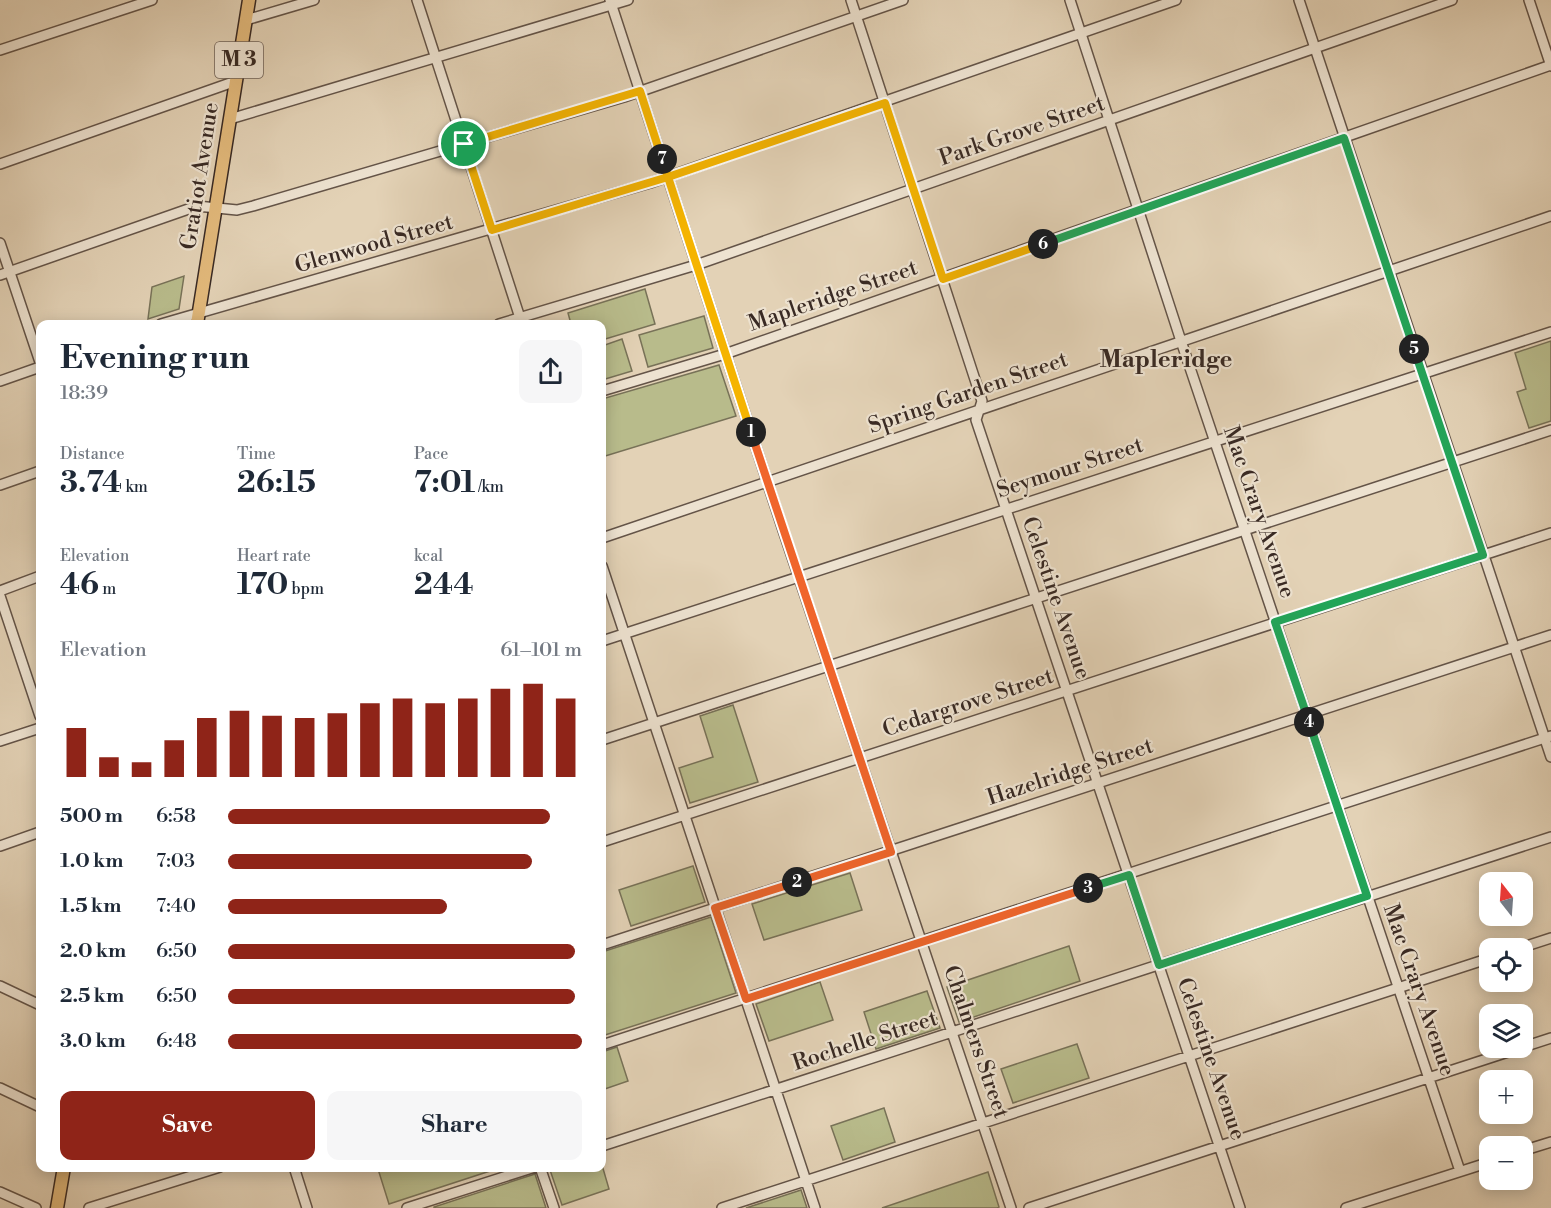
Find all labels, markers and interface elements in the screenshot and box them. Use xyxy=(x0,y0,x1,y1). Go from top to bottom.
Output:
road number: M 3 xyxy=(215,42,263,78)
street label: Park Grove Street xyxy=(935,90,1109,172)
street label: Gratiot Avenue xyxy=(175,100,225,252)
pin xyxy=(438,118,489,169)
icon: arrive xyxy=(447,127,480,160)
pin: 7 xyxy=(647,144,677,174)
text: 7 xyxy=(657,149,667,169)
street label: Glenwood Street xyxy=(292,208,456,279)
pin: 6 xyxy=(1028,229,1058,259)
text: 6 xyxy=(1038,234,1048,254)
street label: Mapleridge Street xyxy=(745,254,921,338)
pin: 5 xyxy=(1399,334,1429,364)
text: Evening run xyxy=(60,338,249,379)
text: 5 xyxy=(1409,339,1419,359)
button: share xyxy=(519,340,582,403)
district label: Mapleridge xyxy=(1099,345,1233,375)
street label: Spring Garden Street xyxy=(865,346,1072,440)
text: 18:39 xyxy=(60,381,108,406)
pin: 1 xyxy=(736,417,766,447)
text: 1 xyxy=(747,422,755,442)
street label: Mac Crary Avenue xyxy=(1217,423,1301,601)
street label: Seymour Street xyxy=(993,432,1147,504)
text: Distance xyxy=(60,444,125,464)
text: Time xyxy=(237,444,276,464)
text: Pace xyxy=(414,444,448,464)
text: 3.74 xyxy=(60,464,122,502)
text: 26:15 xyxy=(237,464,316,502)
text: 7:01 xyxy=(414,464,475,502)
text: km xyxy=(122,477,148,497)
text: /km xyxy=(475,477,504,497)
street label: Celestine Avenue xyxy=(1016,513,1096,683)
text: Elevation xyxy=(60,546,129,566)
text: Heart rate xyxy=(237,546,311,566)
text: kcal xyxy=(414,546,443,566)
text: 46 xyxy=(60,566,99,604)
text: 170 xyxy=(237,566,288,604)
text: 244 xyxy=(414,566,474,604)
text: m xyxy=(99,579,116,599)
text: bpm xyxy=(288,579,324,599)
text: Elevation xyxy=(60,638,147,663)
text: 61–101 m xyxy=(500,638,582,663)
street label: Cedargrove Street xyxy=(879,663,1057,743)
pin: 4 xyxy=(1294,707,1324,737)
text: 4 xyxy=(1304,712,1314,732)
street label: Hazelridge Street xyxy=(983,732,1157,812)
text: 500 m xyxy=(60,804,123,829)
text: 6:58 xyxy=(156,804,196,829)
text: 1.0 km xyxy=(60,849,124,874)
text: 7:03 xyxy=(156,849,195,874)
pin: 2 xyxy=(782,867,812,897)
text: 2 xyxy=(792,872,802,892)
north arrow xyxy=(1479,872,1533,926)
map controls xyxy=(1479,872,1533,1190)
pin: 3 xyxy=(1073,873,1103,903)
text: 3 xyxy=(1083,878,1093,898)
text: 1.5 km xyxy=(60,894,121,919)
text: 7:40 xyxy=(156,894,196,919)
street label: Mac Crary Avenue xyxy=(1377,901,1461,1079)
button: locate xyxy=(1479,938,1533,992)
text: 2.0 km xyxy=(60,939,126,964)
text: 6:50 xyxy=(156,939,197,964)
street label: Chalmers Street xyxy=(937,962,1015,1122)
street label: Celestine Avenue xyxy=(1171,974,1251,1144)
text: 2.5 km xyxy=(60,984,124,1009)
text: 6:50 xyxy=(156,984,197,1009)
button: layers xyxy=(1479,1004,1533,1058)
street label: Rochelle Street xyxy=(789,1005,941,1077)
text: 3.0 km xyxy=(60,1029,126,1054)
text: 6:48 xyxy=(156,1029,197,1054)
button: + xyxy=(1479,1070,1533,1124)
button: Save xyxy=(60,1091,315,1160)
button: Share xyxy=(327,1091,582,1160)
button: − xyxy=(1479,1136,1533,1190)

